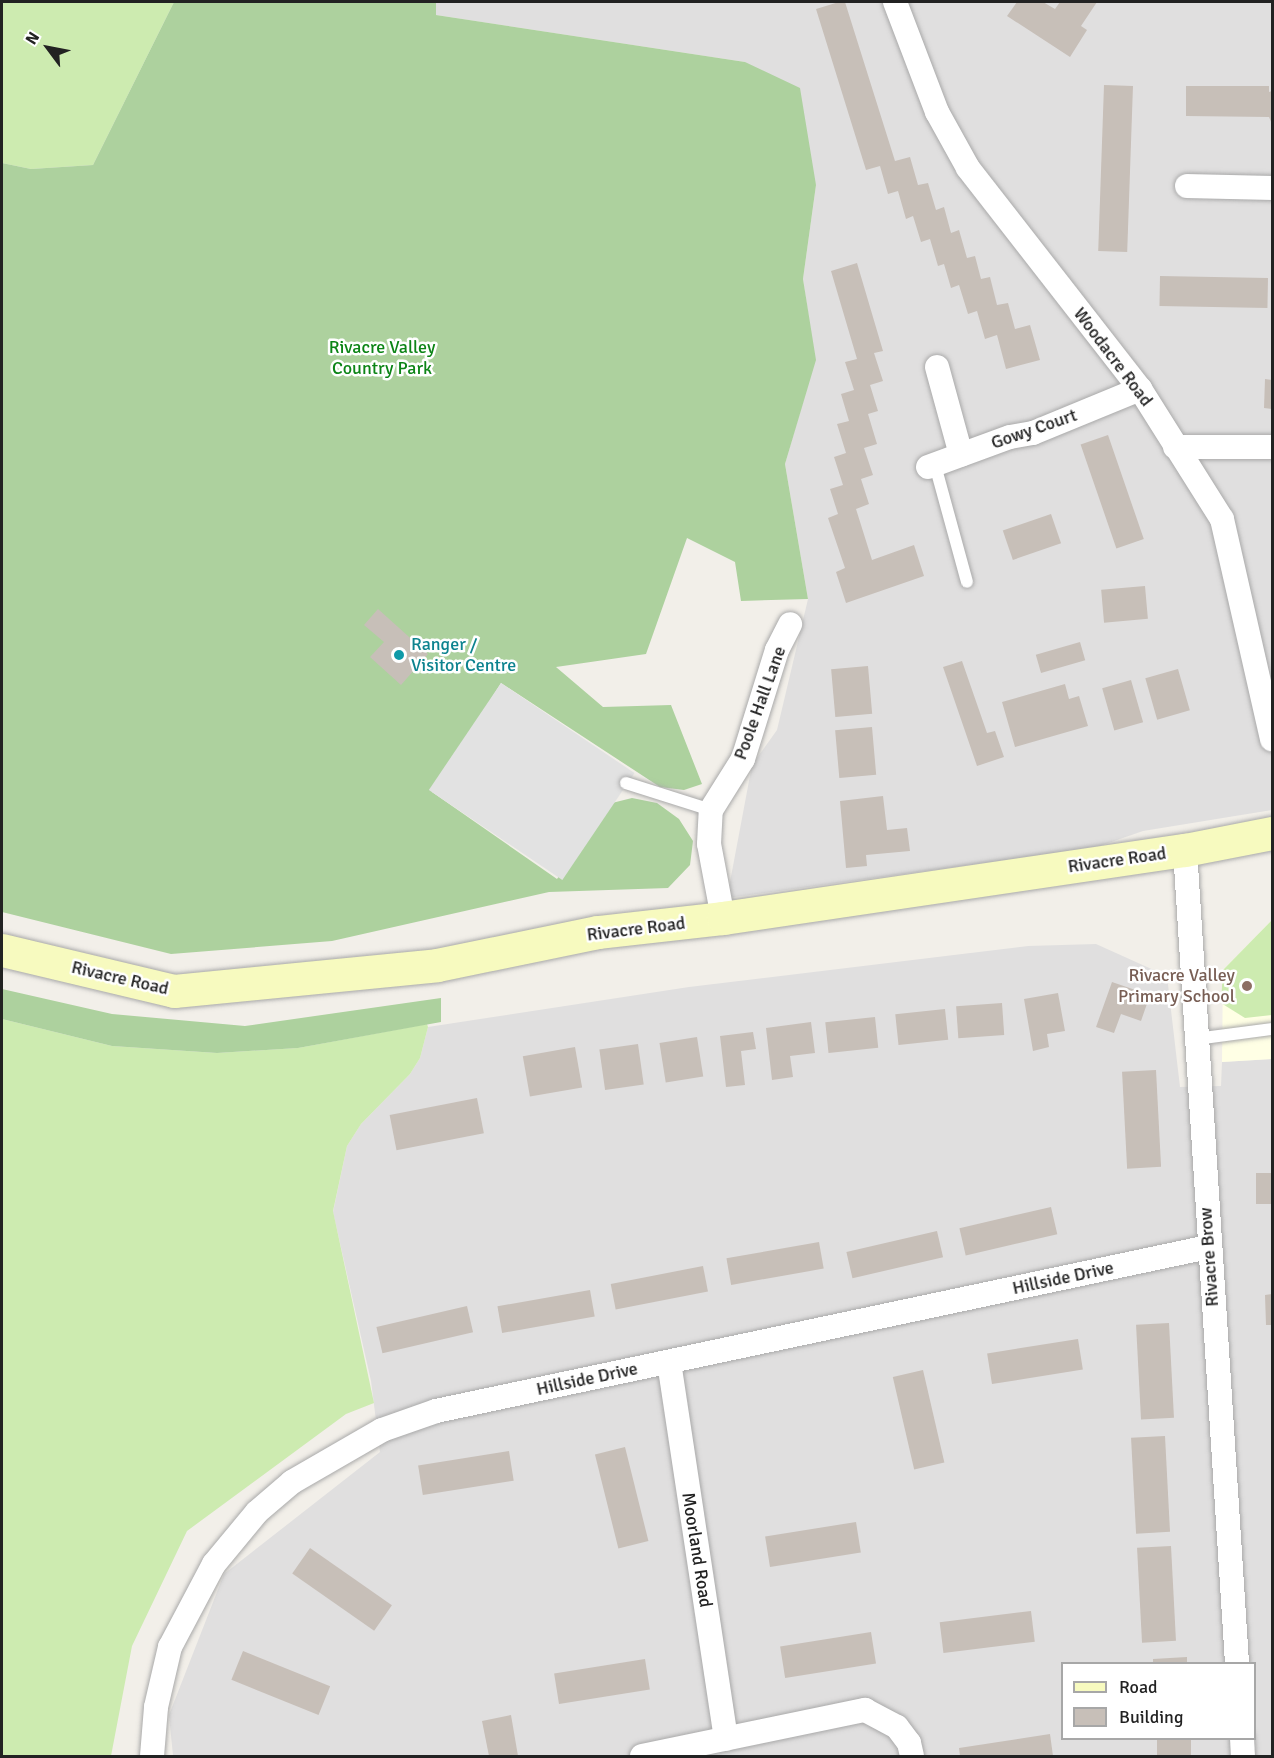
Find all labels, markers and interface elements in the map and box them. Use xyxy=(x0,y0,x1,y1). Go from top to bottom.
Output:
north arrow xyxy=(18,18,78,78)
text: N xyxy=(21,28,44,48)
street label: Woodacre Road xyxy=(1069,303,1157,411)
park label: Rivacre Valley Country Park xyxy=(329,337,435,380)
street label: Gowy Court xyxy=(988,404,1080,454)
place label: Ranger / Visitor Centre xyxy=(411,634,516,676)
street label: Poole Hall Lane xyxy=(729,643,791,763)
marker: Ranger / Visitor Centre xyxy=(392,648,406,662)
street label: Rivacre Road xyxy=(1066,842,1168,878)
street label: Rivacre Road xyxy=(586,912,686,946)
street label: Rivacre Road xyxy=(69,956,171,1000)
place label: Rivacre Valley Primary School xyxy=(1118,965,1235,1008)
marker: Rivacre Valley Primary School xyxy=(1240,979,1254,993)
street label: Rivacre Brow xyxy=(1195,1207,1223,1307)
street label: Hillside Drive xyxy=(1010,1257,1116,1299)
street label: Hillside Drive xyxy=(534,1358,640,1400)
street label: Moorland Road xyxy=(677,1491,717,1609)
legend xyxy=(1061,1662,1256,1740)
text: Road xyxy=(1119,1676,1158,1698)
text: Building xyxy=(1119,1706,1183,1728)

